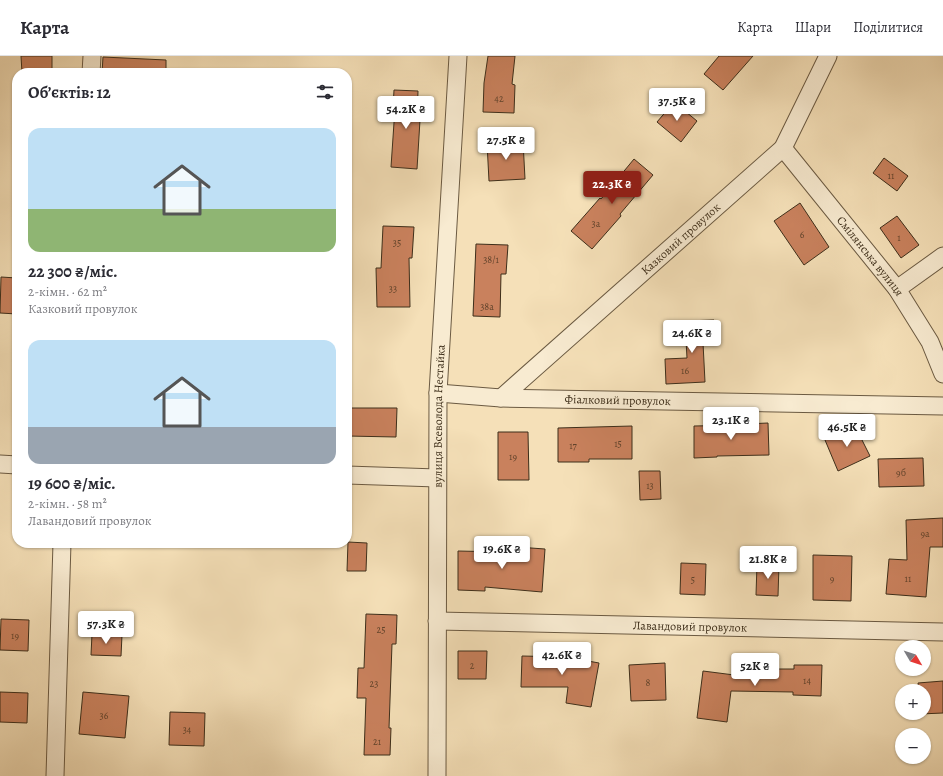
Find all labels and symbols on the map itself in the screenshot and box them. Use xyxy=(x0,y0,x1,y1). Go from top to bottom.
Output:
pin: 37.5K ₴ xyxy=(640,88,714,122)
house number: 42 xyxy=(494,92,504,105)
pin: 54.2K ₴ xyxy=(369,96,443,130)
pin: 27.5K ₴ xyxy=(469,127,543,161)
house number: 11 xyxy=(888,169,895,182)
pin: 22.3K ₴ xyxy=(575,171,649,205)
street label: Казковий провулок xyxy=(637,199,724,278)
street label: Смілянська вулиця xyxy=(833,213,908,299)
house number: 3а xyxy=(592,217,601,230)
house number: 6 xyxy=(800,228,805,241)
house number: 1 xyxy=(897,231,901,244)
house number: 35 xyxy=(393,236,401,249)
house number: 38/1 xyxy=(483,253,499,266)
house number: 33 xyxy=(389,282,397,295)
house number: 38а xyxy=(480,300,494,313)
pin: 24.6K ₴ xyxy=(655,320,729,354)
street label: вулиця Всеволода Нестайка xyxy=(430,344,449,488)
house number: 16 xyxy=(681,364,689,377)
street label: Фіалковий провулок xyxy=(565,391,671,409)
pin: 23.1K ₴ xyxy=(694,407,768,441)
pin: 46.5K ₴ xyxy=(810,414,884,448)
house number: 15 xyxy=(614,437,622,450)
house number: 17 xyxy=(569,439,578,452)
house number: 19 xyxy=(509,450,517,463)
house number: 9б xyxy=(896,466,906,479)
house number: 13 xyxy=(646,479,654,492)
house number: 9а xyxy=(920,527,930,540)
pin: 19.6K ₴ xyxy=(465,536,539,570)
pin: 21.8K ₴ xyxy=(731,546,805,580)
house number: 9 xyxy=(830,572,835,585)
house number: 11 xyxy=(905,572,912,585)
house number: 5 xyxy=(691,573,695,586)
pin: 57.3K ₴ xyxy=(69,611,143,645)
street label: Лавандовий провулок xyxy=(633,617,747,636)
house number: 25 xyxy=(376,623,386,636)
house number: 19 xyxy=(11,629,19,642)
north arrow xyxy=(895,640,931,676)
pin: 42.6K ₴ xyxy=(525,642,599,676)
pin: 52K ₴ xyxy=(727,653,783,687)
house number: 2 xyxy=(470,659,475,672)
house number: 14 xyxy=(803,674,811,687)
house number: 8 xyxy=(646,676,651,689)
house number: 23 xyxy=(370,677,378,690)
house number: 36 xyxy=(100,709,109,722)
house number: 34 xyxy=(183,723,192,736)
house number: 21 xyxy=(373,735,382,748)

